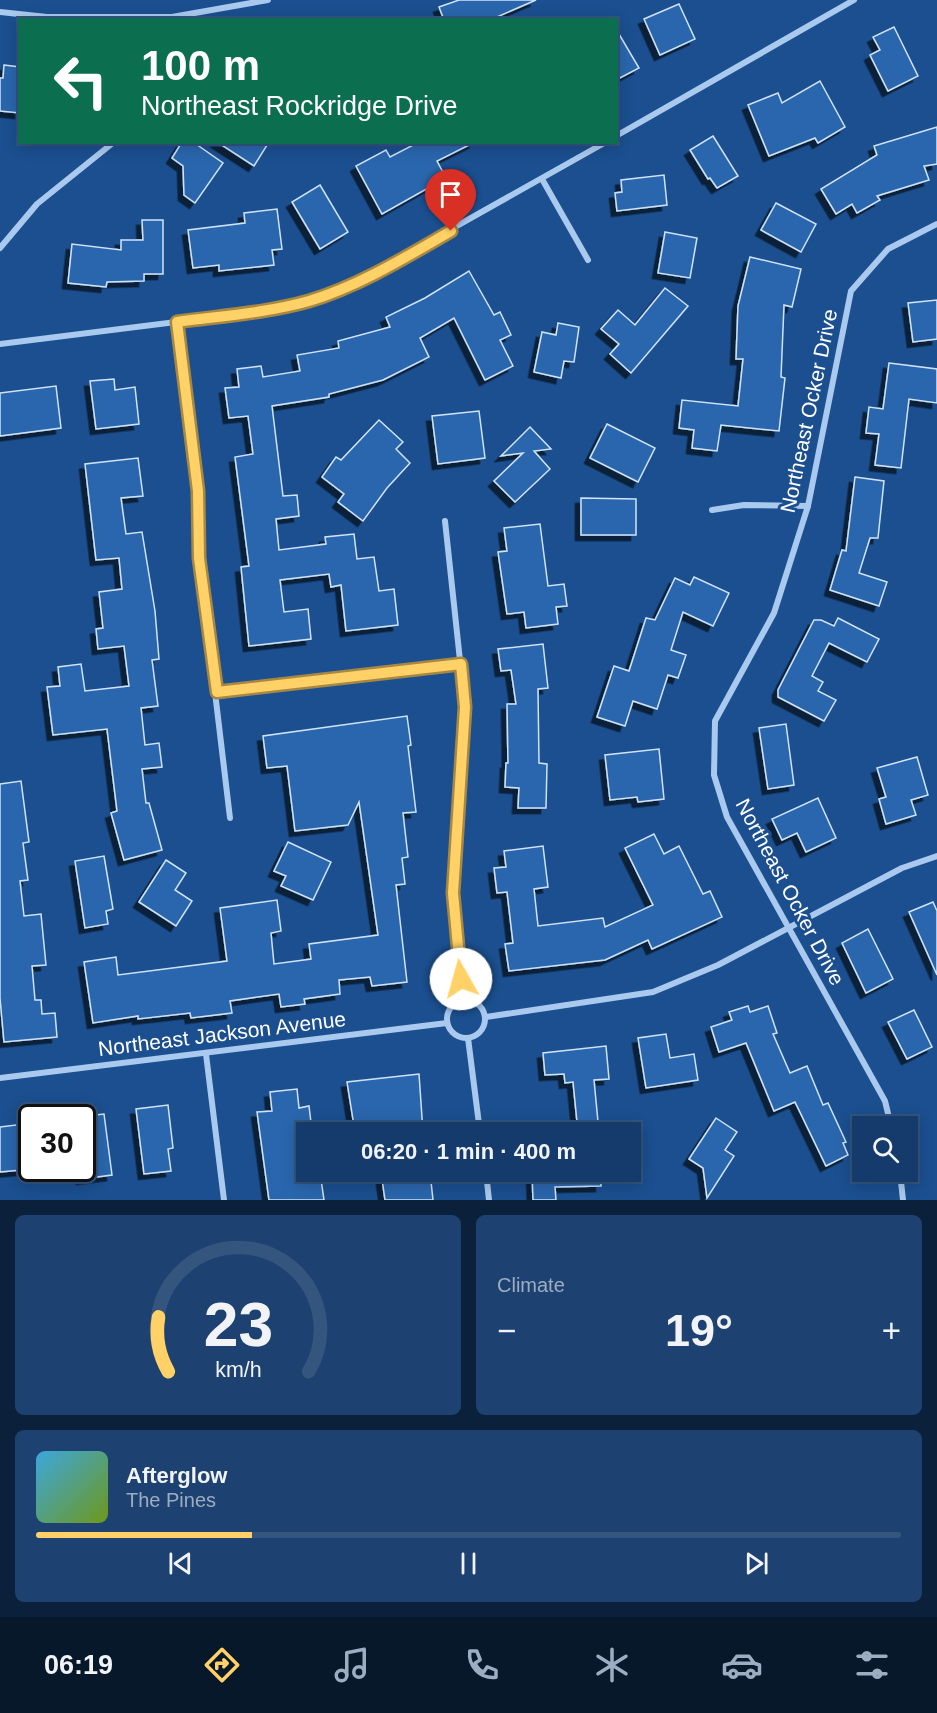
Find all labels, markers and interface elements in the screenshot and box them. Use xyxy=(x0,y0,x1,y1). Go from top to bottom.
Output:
icon: left xyxy=(42,42,120,120)
text: 100 m xyxy=(141,42,260,89)
text: Northeast Rockridge Drive xyxy=(141,91,458,121)
pin xyxy=(425,169,476,231)
icon: arrive xyxy=(434,178,467,211)
street label: Northeast Ocker Drive xyxy=(776,307,841,515)
street label: Northeast Ocker Drive xyxy=(732,795,849,989)
position arrow xyxy=(429,947,493,1011)
street label: Northeast Jackson Avenue xyxy=(97,1007,347,1060)
speed limit sign: 30 xyxy=(18,1104,96,1182)
map controls xyxy=(852,1116,918,1182)
button: search xyxy=(852,1116,918,1182)
text: 06:20 · 1 min · 400 m xyxy=(361,1139,576,1164)
text: Climate xyxy=(497,1274,565,1296)
text: 23 xyxy=(203,1290,273,1359)
text: 19° xyxy=(665,1305,733,1356)
text: − xyxy=(497,1312,516,1349)
text: + xyxy=(882,1312,901,1349)
text: km/h xyxy=(215,1358,261,1382)
text: Afterglow xyxy=(126,1463,227,1488)
text: The Pines xyxy=(126,1489,216,1511)
icon: previous xyxy=(164,1547,197,1580)
icon: pause xyxy=(452,1547,485,1580)
icon: next xyxy=(740,1547,773,1580)
icon: directions xyxy=(201,1644,243,1686)
icon: music xyxy=(331,1644,373,1686)
icon: phone xyxy=(461,1644,503,1686)
icon: climate xyxy=(591,1644,633,1686)
icon: car xyxy=(721,1644,763,1686)
icon: filters xyxy=(851,1644,893,1686)
text: 06:19 xyxy=(44,1650,113,1680)

